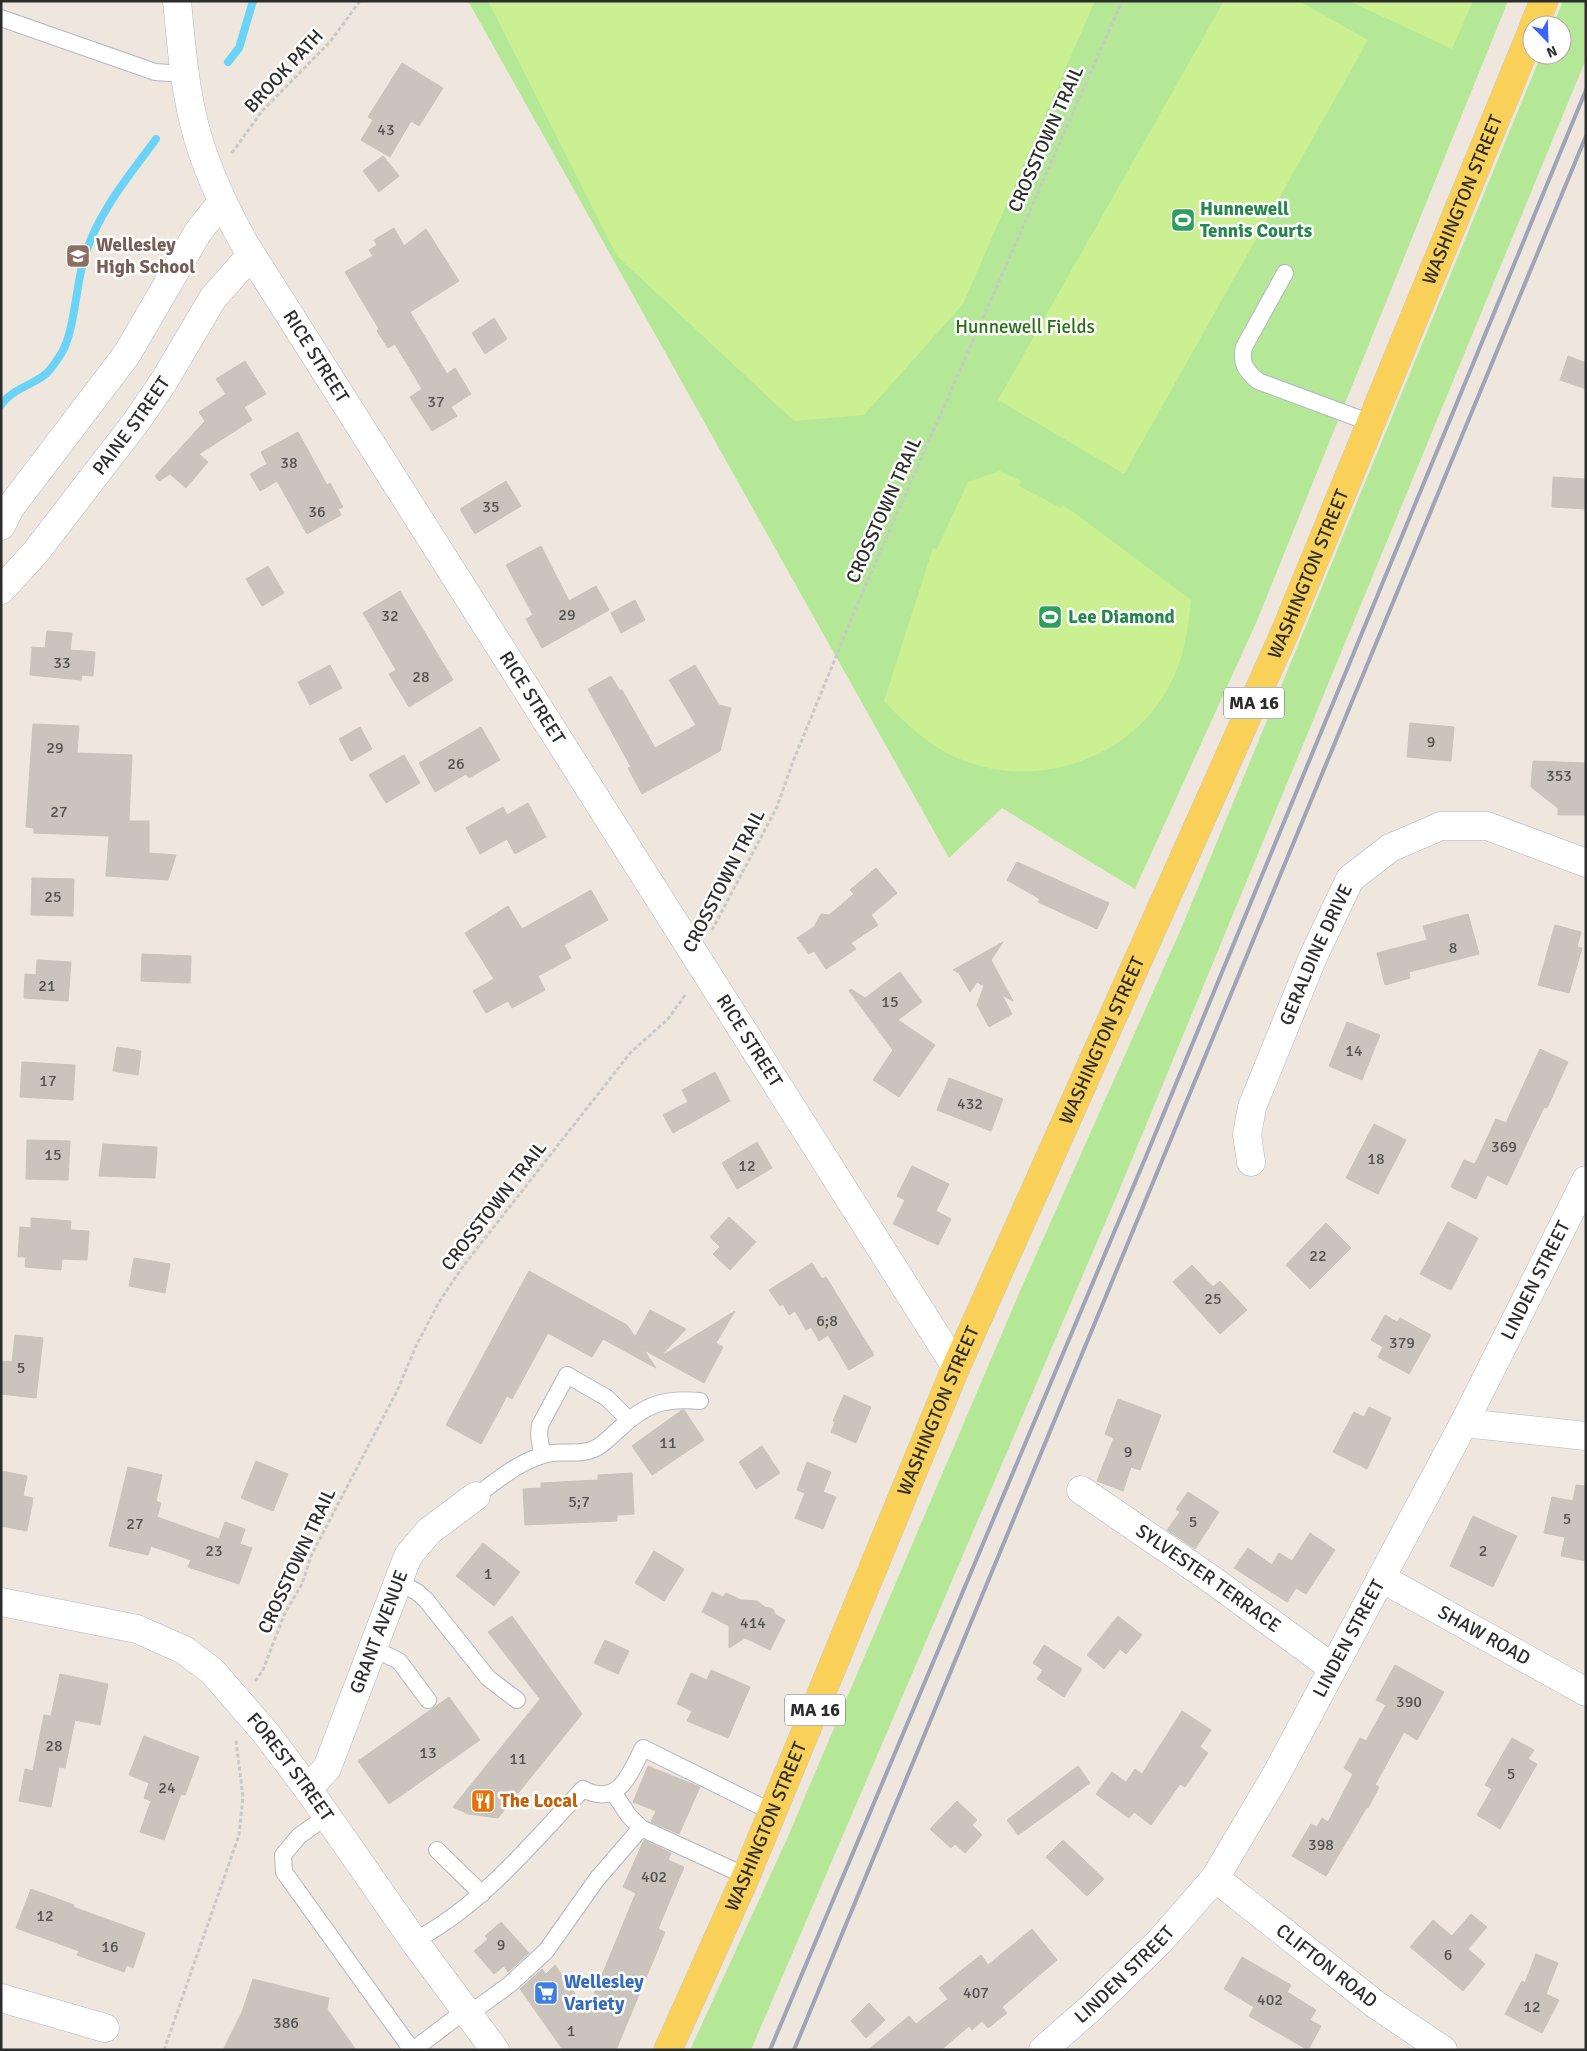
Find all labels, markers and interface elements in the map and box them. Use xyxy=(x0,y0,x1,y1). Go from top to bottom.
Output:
north arrow xyxy=(1522,15,1572,65)
street label: BROOK PATH xyxy=(239,24,329,118)
text: N xyxy=(1544,42,1560,61)
street label: CROSSTOWN TRAIL xyxy=(1003,62,1089,216)
street label: WASHINGTON STREET xyxy=(1417,111,1509,288)
house number: 43 xyxy=(377,120,395,140)
place label: Hunnewell Tennis Courts xyxy=(1200,197,1312,243)
sports icon: Hunnewell Tennis Courts xyxy=(1170,207,1196,233)
place label: Wellesley High School xyxy=(96,233,195,279)
school or university icon: Wellesley High School xyxy=(65,243,91,269)
street label: RICE STREET xyxy=(278,306,354,408)
park label: Hunnewell Fields xyxy=(955,315,1095,339)
street label: PAINE STREET xyxy=(87,371,176,480)
house number: 37 xyxy=(427,392,445,412)
street label: CROSSTOWN TRAIL xyxy=(841,433,927,587)
house number: 38 xyxy=(280,453,298,473)
street label: WASHINGTON STREET xyxy=(1262,485,1355,663)
house number: 35 xyxy=(482,497,500,517)
house number: 36 xyxy=(308,502,326,522)
sports icon: Lee Diamond xyxy=(1037,604,1063,630)
house number: 29 xyxy=(558,605,576,625)
place label: Lee Diamond xyxy=(1068,605,1175,629)
house number: 32 xyxy=(381,606,399,626)
street label: RICE STREET xyxy=(494,647,571,749)
house number: 33 xyxy=(53,653,71,673)
house number: 28 xyxy=(412,667,430,687)
road number: MA 16 xyxy=(1224,688,1284,718)
house number: 9 xyxy=(1427,732,1435,752)
house number: 29 xyxy=(46,738,64,758)
house number: 26 xyxy=(447,754,465,774)
house number: 353 xyxy=(1546,766,1572,786)
house number: 27 xyxy=(50,802,68,822)
street label: CROSSTOWN TRAIL xyxy=(677,805,771,957)
street label: GERALDINE DRIVE xyxy=(1274,880,1358,1029)
house number: 25 xyxy=(44,887,62,907)
house number: 8 xyxy=(1449,938,1457,958)
street label: WASHINGTON STREET xyxy=(1054,952,1150,1128)
house number: 21 xyxy=(38,976,56,996)
street label: RICE STREET xyxy=(711,990,788,1092)
house number: 15 xyxy=(881,992,899,1012)
house number: 14 xyxy=(1345,1041,1363,1061)
house number: 17 xyxy=(39,1071,57,1091)
house number: 432 xyxy=(957,1094,983,1114)
street label: CROSSTOWN TRAIL xyxy=(436,1136,552,1276)
house number: 369 xyxy=(1491,1137,1517,1157)
house number: 15 xyxy=(44,1145,62,1165)
house number: 18 xyxy=(1367,1149,1385,1169)
house number: 12 xyxy=(738,1156,756,1176)
street label: LINDEN STREET xyxy=(1496,1216,1576,1344)
house number: 22 xyxy=(1309,1246,1327,1266)
house number: 25 xyxy=(1204,1289,1222,1309)
house number: 6;8 xyxy=(816,1311,838,1331)
street label: WASHINGTON STREET xyxy=(892,1322,985,1499)
house number: 379 xyxy=(1389,1333,1415,1353)
house number: 5 xyxy=(17,1358,25,1378)
house number: 11 xyxy=(659,1433,677,1453)
house number: 9 xyxy=(1124,1442,1132,1462)
street label: CROSSTOWN TRAIL xyxy=(253,1484,341,1638)
house number: 5;7 xyxy=(568,1492,590,1512)
house number: 5 xyxy=(1563,1509,1571,1529)
house number: 5 xyxy=(1189,1512,1197,1532)
house number: 27 xyxy=(126,1514,144,1534)
street label: SYLVESTER TERRACE xyxy=(1131,1519,1286,1638)
house number: 23 xyxy=(205,1541,223,1561)
house number: 2 xyxy=(1479,1541,1487,1561)
house number: 1 xyxy=(484,1564,492,1584)
street label: GRANT AVENUE xyxy=(344,1567,413,1697)
street label: LINDEN STREET xyxy=(1308,1575,1390,1702)
street label: SHAW ROAD xyxy=(1434,1600,1535,1671)
house number: 414 xyxy=(740,1613,766,1633)
house number: 390 xyxy=(1396,1692,1422,1712)
road number: MA 16 xyxy=(785,1694,845,1726)
street label: FOREST STREET xyxy=(242,1708,339,1826)
house number: 28 xyxy=(45,1736,63,1756)
street label: WASHINGTON STREET xyxy=(720,1738,812,1915)
house number: 13 xyxy=(419,1743,437,1763)
house number: 11 xyxy=(509,1749,527,1769)
house number: 5 xyxy=(1507,1764,1515,1784)
house number: 24 xyxy=(158,1778,176,1798)
restaurant icon: The Local xyxy=(470,1788,496,1814)
place label: The Local xyxy=(500,1789,578,1813)
house number: 398 xyxy=(1308,1835,1334,1855)
house number: 402 xyxy=(641,1867,667,1887)
house number: 12 xyxy=(36,1906,54,1926)
street label: CLIFTON ROAD xyxy=(1271,1919,1382,2013)
street label: LINDEN STREET xyxy=(1070,1920,1180,2029)
house number: 9 xyxy=(497,1935,505,1955)
house number: 16 xyxy=(101,1937,119,1957)
house number: 6 xyxy=(1444,1945,1452,1965)
place label: Wellesley Variety xyxy=(564,1970,644,2016)
supermarket icon: Wellesley Variety xyxy=(533,1980,559,2006)
house number: 407 xyxy=(963,1983,989,2003)
house number: 402 xyxy=(1257,1990,1283,2010)
house number: 12 xyxy=(1523,1997,1541,2017)
house number: 386 xyxy=(273,2013,299,2033)
house number: 1 xyxy=(567,2021,575,2041)

